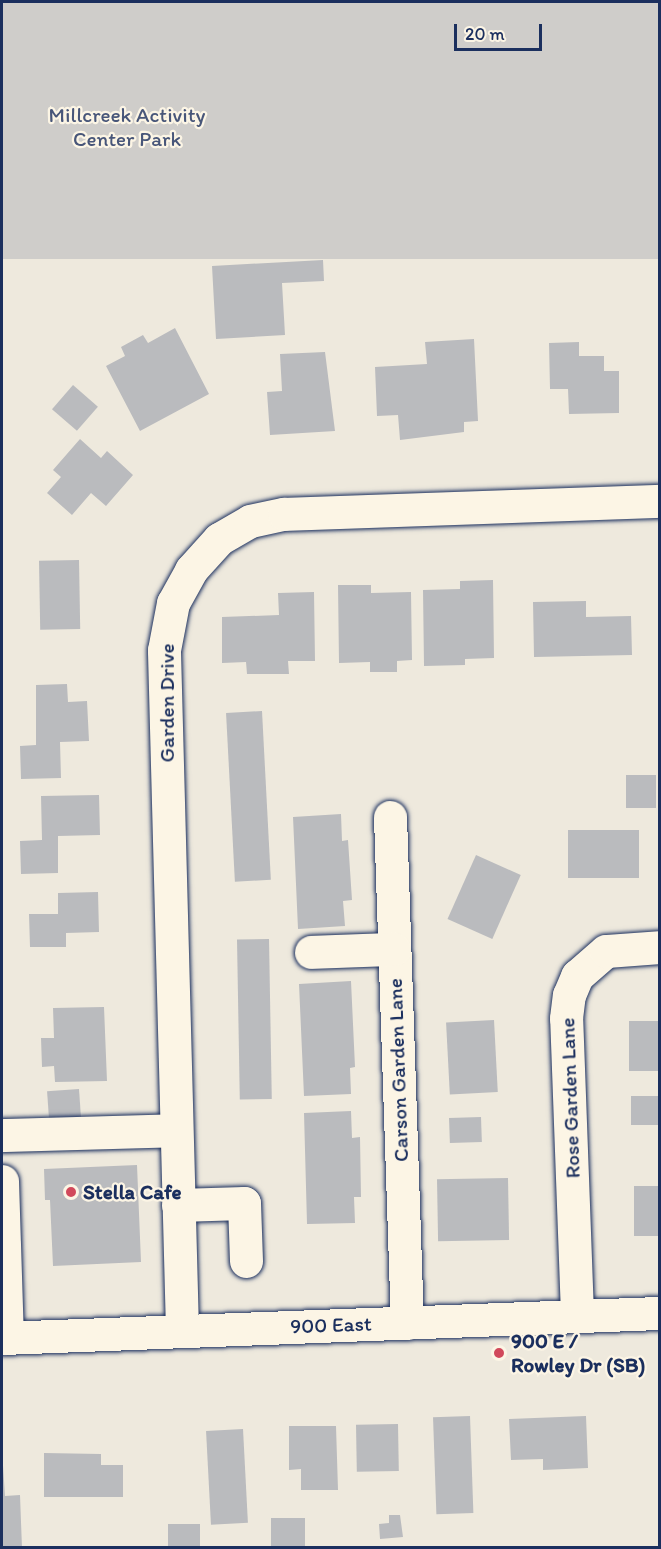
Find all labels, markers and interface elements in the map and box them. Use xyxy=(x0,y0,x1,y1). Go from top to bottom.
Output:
scale bar xyxy=(457,12,546,50)
text: 20 m xyxy=(465,23,505,45)
park label: Millcreek Activity Center Park xyxy=(49,102,205,152)
street label: Garden Drive xyxy=(154,644,180,762)
street label: Carson Garden Lane xyxy=(382,977,414,1163)
street label: Rose Garden Lane xyxy=(555,1016,585,1180)
place label: Stella Cafe xyxy=(83,1179,182,1205)
marker: Stella Cafe xyxy=(64,1185,78,1199)
street label: 900 East xyxy=(290,1311,372,1339)
place label: 900 E / Rowley Dr (SB) xyxy=(511,1328,645,1378)
marker: 900 E / Rowley Dr (SB) xyxy=(492,1346,506,1360)

